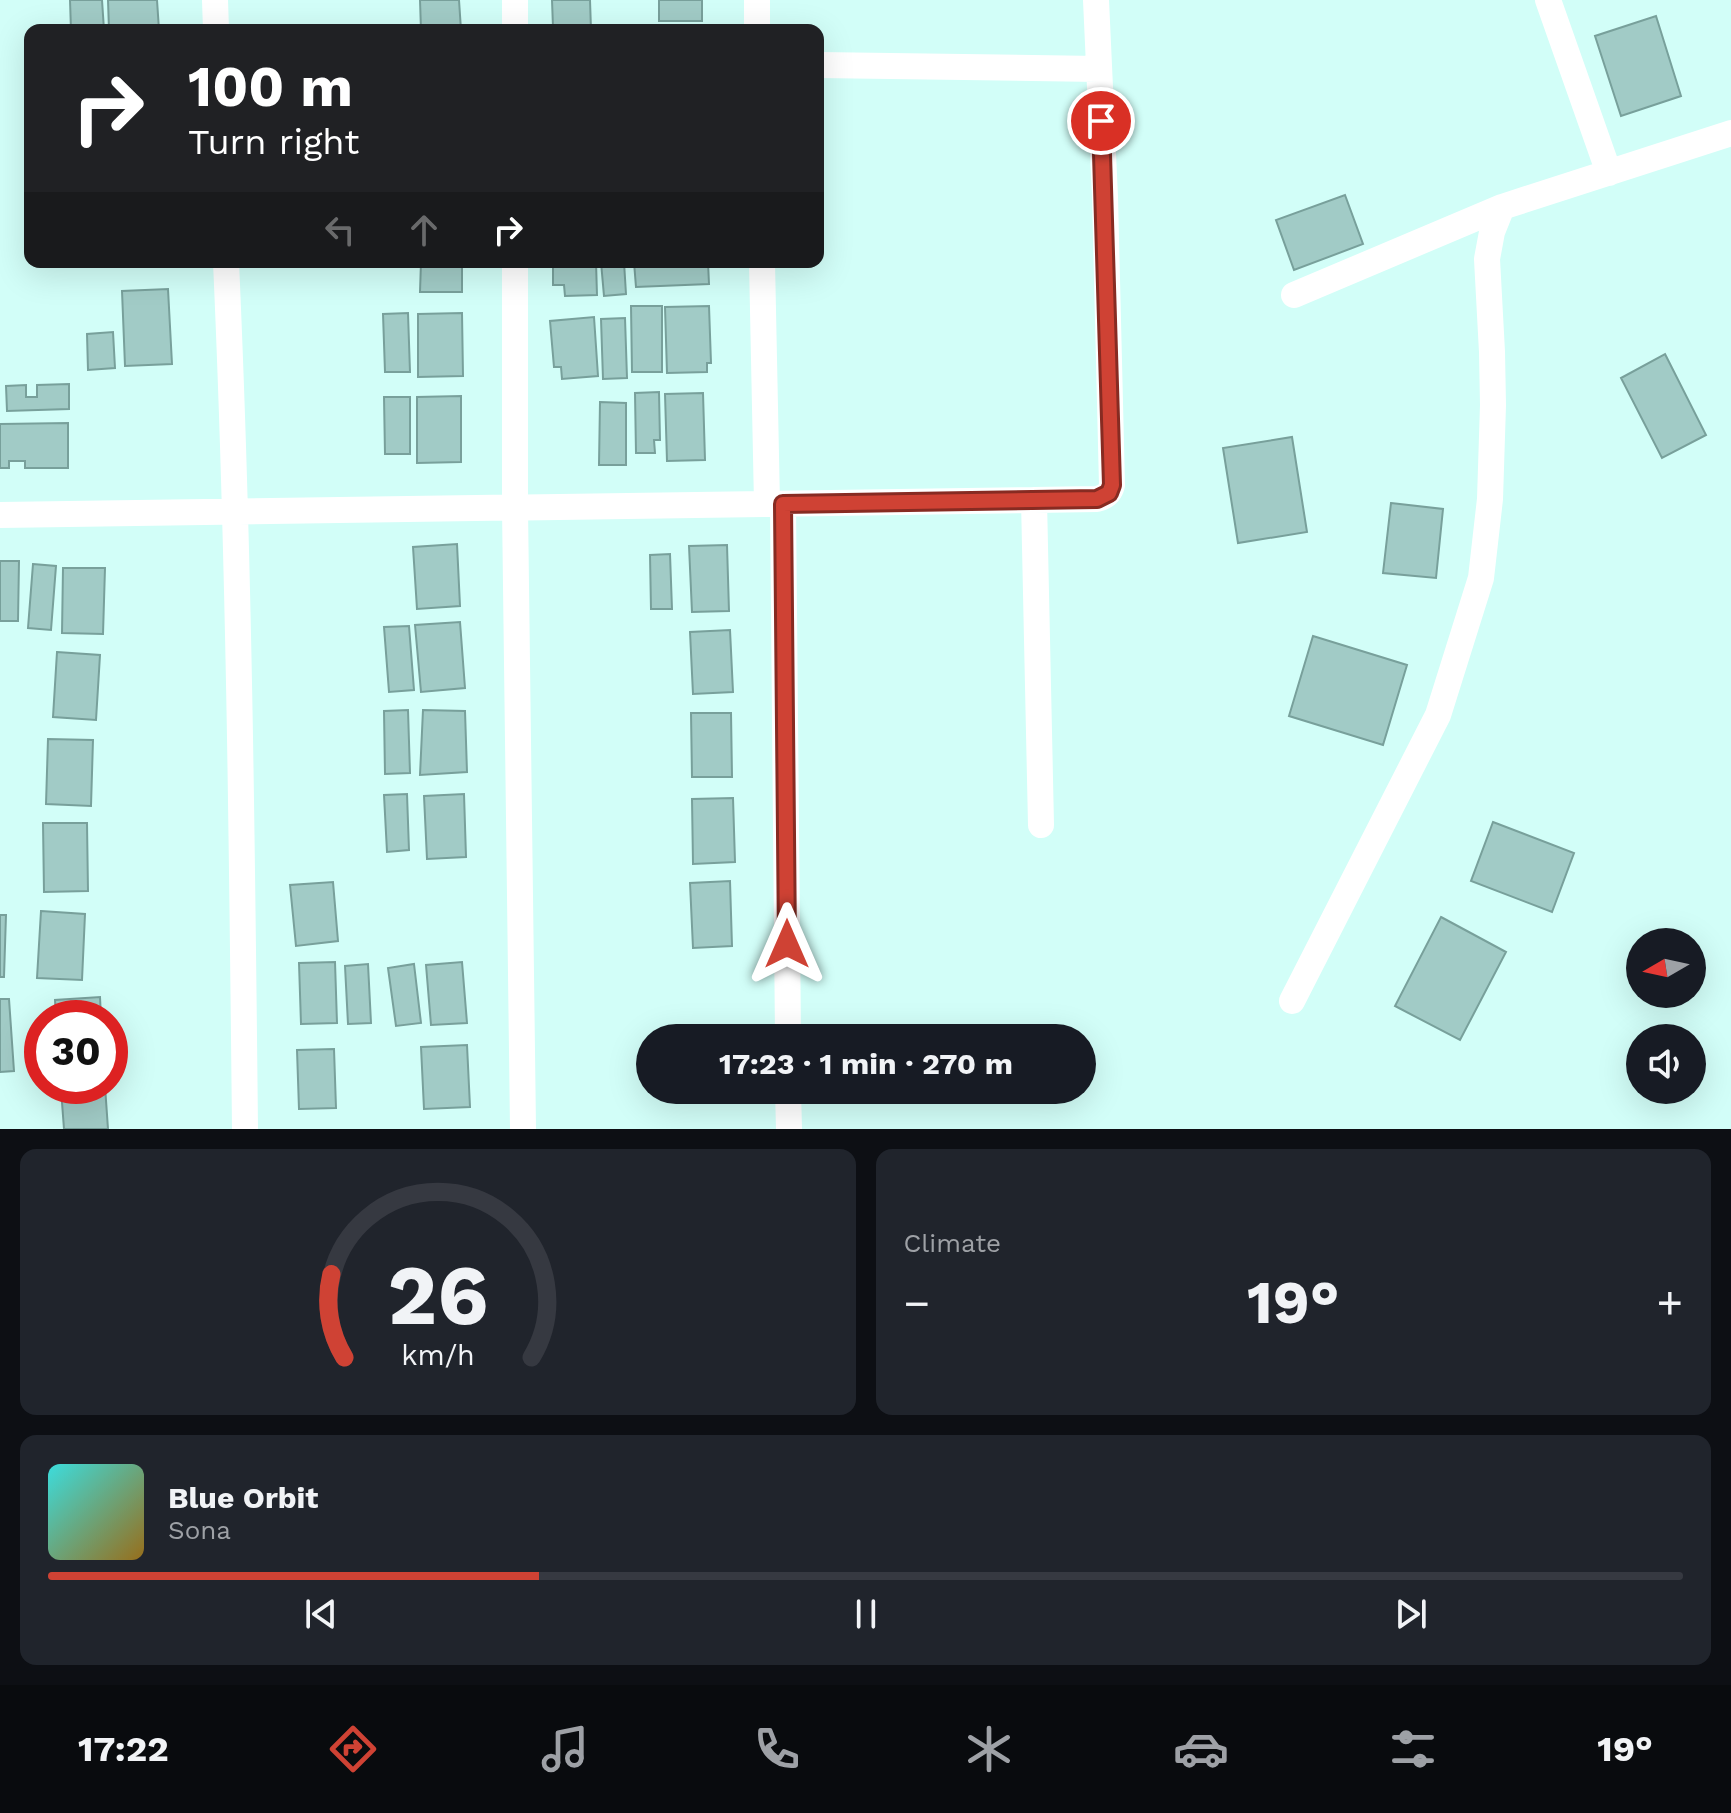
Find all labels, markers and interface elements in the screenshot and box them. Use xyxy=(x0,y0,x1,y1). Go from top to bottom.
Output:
text: 100 m xyxy=(188,54,353,120)
icon: right xyxy=(56,56,160,160)
pin xyxy=(1067,87,1135,155)
icon: arrive xyxy=(1079,99,1123,143)
text: Turn right xyxy=(188,121,359,163)
icon: left xyxy=(318,208,362,252)
icon: ahead xyxy=(402,208,446,252)
icon: right xyxy=(486,208,530,252)
position arrow xyxy=(745,902,829,986)
north arrow xyxy=(1626,928,1706,1008)
map controls xyxy=(1626,928,1706,1104)
speed limit sign: 30 xyxy=(24,1000,128,1104)
button: sound xyxy=(1626,1024,1706,1104)
text: 17:23 · 1 min · 270 m xyxy=(719,1046,1013,1081)
text: Climate xyxy=(904,1228,1001,1258)
text: 26 xyxy=(387,1247,488,1344)
text: 19° xyxy=(1247,1267,1340,1338)
text: − xyxy=(904,1277,930,1329)
text: + xyxy=(1656,1277,1683,1329)
text: km/h xyxy=(401,1338,475,1372)
text: Blue Orbit xyxy=(168,1480,318,1515)
text: Sona xyxy=(168,1515,231,1545)
icon: previous xyxy=(299,1592,343,1636)
icon: pause xyxy=(844,1592,888,1636)
icon: next xyxy=(1389,1592,1433,1636)
icon: directions xyxy=(325,1721,381,1777)
icon: music xyxy=(537,1721,593,1777)
icon: phone xyxy=(749,1721,805,1777)
icon: climate xyxy=(961,1721,1017,1777)
icon: car xyxy=(1173,1721,1229,1777)
icon: filters xyxy=(1385,1721,1441,1777)
text: 17:22 xyxy=(78,1728,169,1770)
text: 19° xyxy=(1597,1728,1653,1770)

